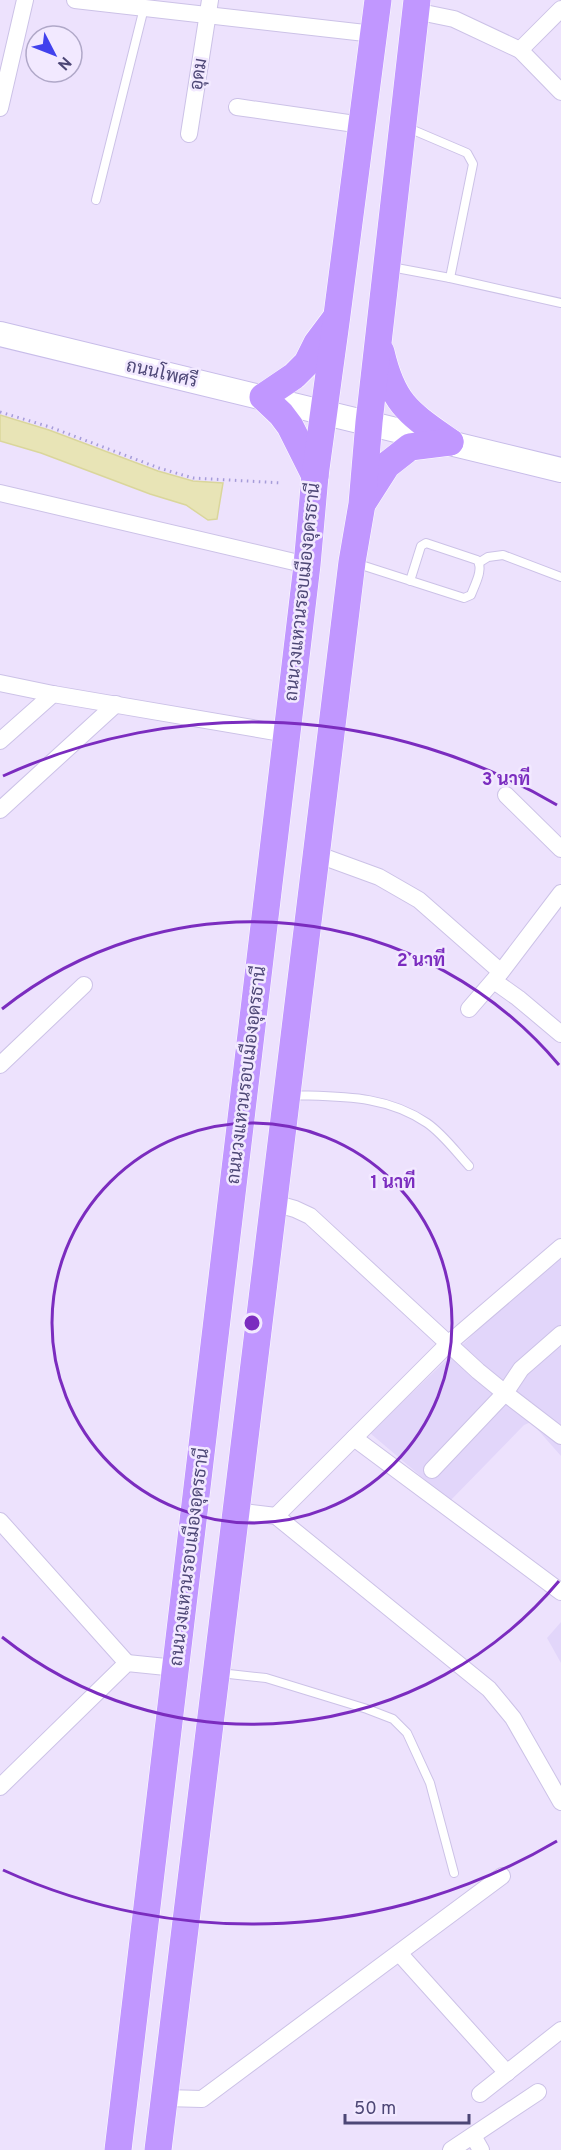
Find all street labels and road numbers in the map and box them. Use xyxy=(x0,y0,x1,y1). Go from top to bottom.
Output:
street label: อุดม xyxy=(186,56,213,92)
street label: ถนนโพศรี xyxy=(124,352,201,394)
street label: ถนนวงแหวนรอบเมืองอุดรธานี xyxy=(278,482,326,702)
street label: ถนนวงแหวนรอบเมืองอุดรธานี xyxy=(220,964,272,1186)
street label: ถนนวงแหวนรอบเมืองอุดรธานี xyxy=(163,1446,215,1668)

